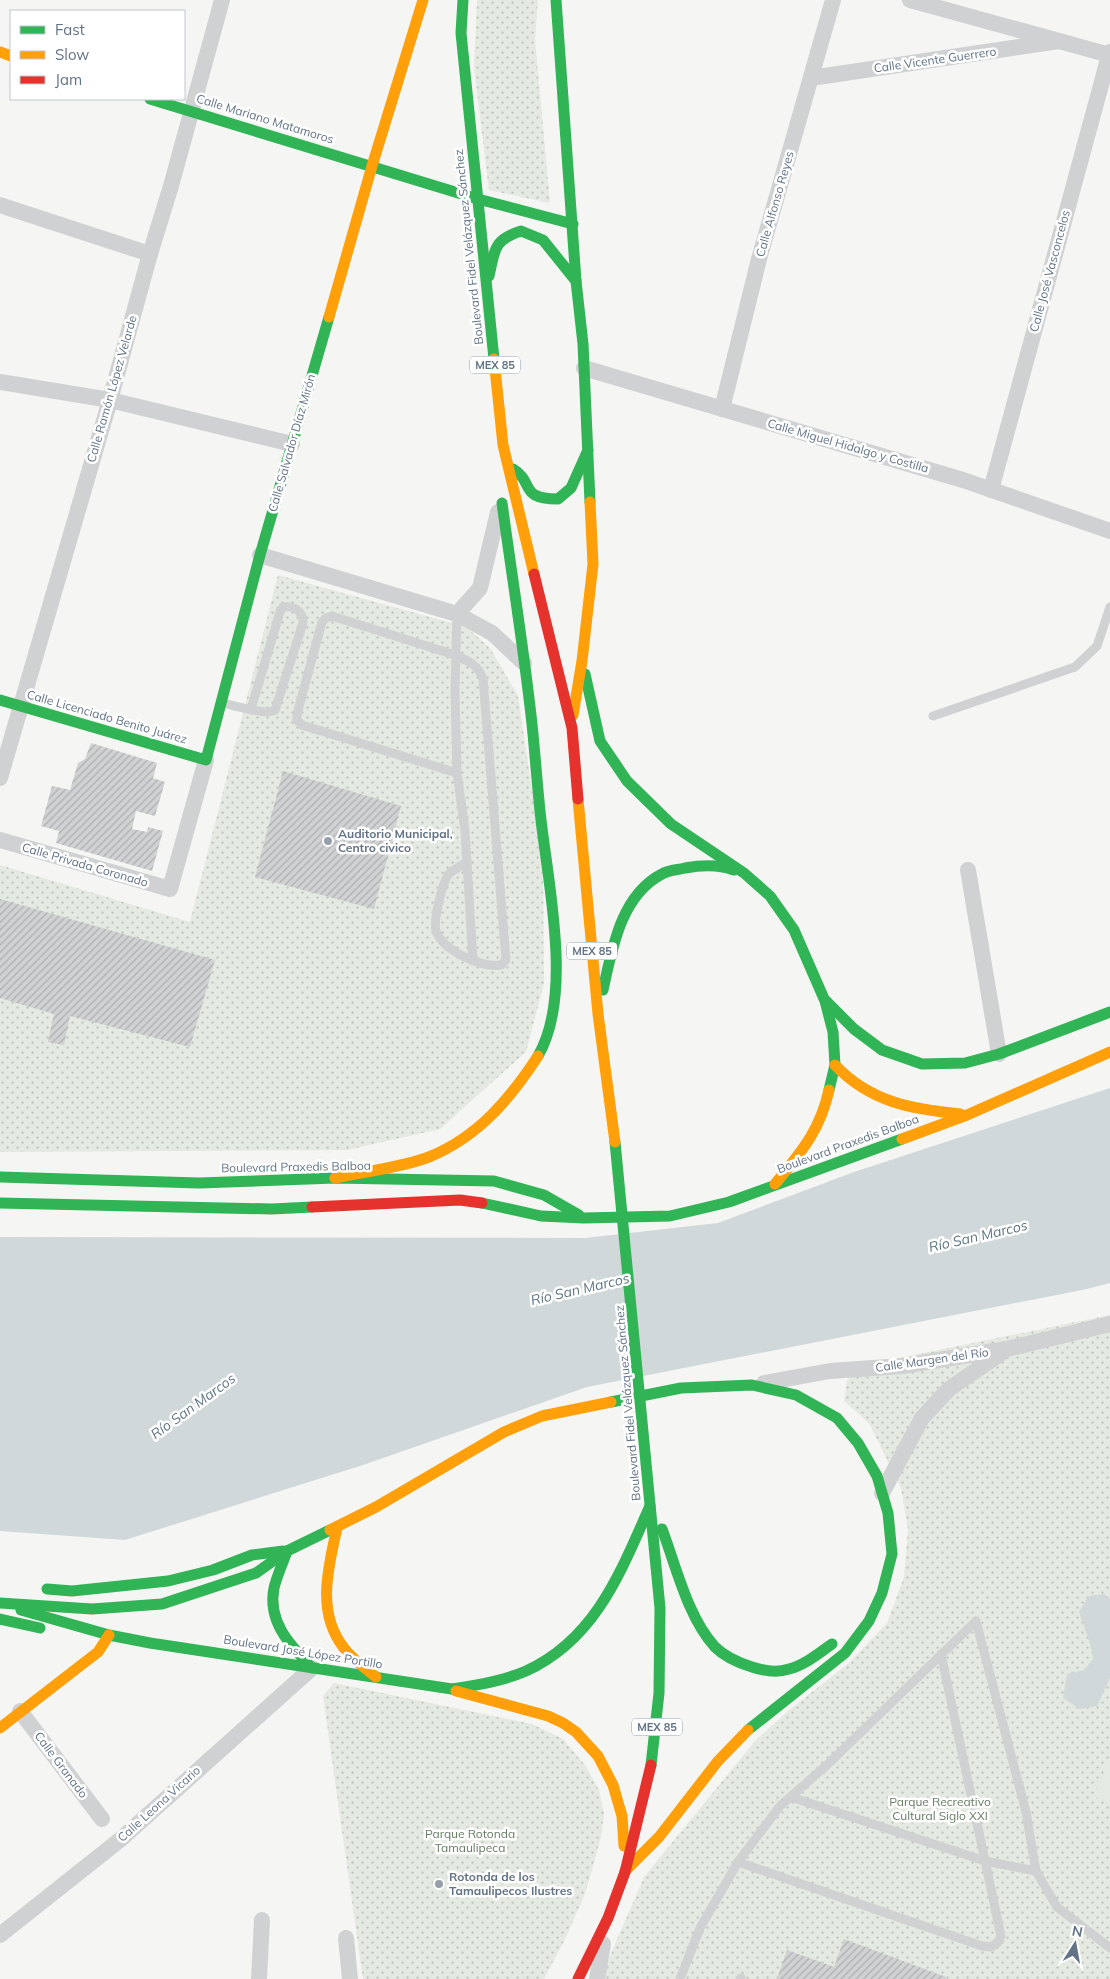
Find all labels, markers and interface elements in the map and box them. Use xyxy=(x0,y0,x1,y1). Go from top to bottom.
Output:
legend xyxy=(10,10,185,100)
text: Fast xyxy=(55,20,85,39)
street label: Calle Vicente Guerrero xyxy=(873,43,997,76)
text: Slow xyxy=(55,45,89,64)
text: Jam xyxy=(55,70,82,89)
street label: Calle Mariano Matamoros xyxy=(195,90,336,147)
street label: Boulevard Fidel Velázquez Sánchez xyxy=(451,149,486,345)
street label: Calle Alfonso Reyes xyxy=(752,149,797,258)
street label: Calle José Vasconcelos xyxy=(1026,208,1073,333)
street label: Calle Ramón López Velarde xyxy=(83,314,140,464)
road number: MEX 85 xyxy=(470,356,520,374)
street label: Calle Salvador Díaz Mirón xyxy=(265,372,318,514)
street label: Calle Miguel Hidalgo y Costilla xyxy=(766,415,930,476)
street label: Calle Licenciado Benito Juárez xyxy=(25,686,189,747)
place label: Auditorio Municipal, Centro civico xyxy=(338,826,453,855)
marker: Auditorio Municipal, Centro civico xyxy=(322,835,334,847)
street label: Calle Privada Coronado xyxy=(20,839,150,890)
road number: MEX 85 xyxy=(567,942,617,959)
street label: Boulevard Praxedis Balboa xyxy=(775,1111,921,1176)
street label: Boulevard Praxedis Balboa xyxy=(221,1158,371,1175)
water label: Río San Marcos xyxy=(927,1216,1029,1256)
water label: Río San Marcos xyxy=(529,1269,631,1309)
street label: Boulevard Fidel Velázquez Sánchez xyxy=(611,1305,644,1502)
street label: Calle Margen del Río xyxy=(874,1344,990,1375)
water label: Río San Marcos xyxy=(147,1369,239,1443)
street label: Boulevard José López Portillo xyxy=(222,1632,384,1672)
road number: MEX 85 xyxy=(632,1718,682,1735)
street label: Calle Granado xyxy=(32,1729,91,1801)
street label: Calle Leona Vicario xyxy=(114,1762,203,1845)
park label: Parque Recreativo Cultural Siglo XXI xyxy=(889,1794,991,1823)
park label: Parque Rotonda Tamaulipeca xyxy=(425,1826,515,1855)
place label: Rotonda de los Tamaulipecos Ilustres xyxy=(449,1869,572,1898)
marker: Rotonda de los Tamaulipecos Ilustres xyxy=(433,1878,445,1890)
north arrow xyxy=(1050,1919,1100,1969)
text: N xyxy=(1071,1921,1084,1941)

